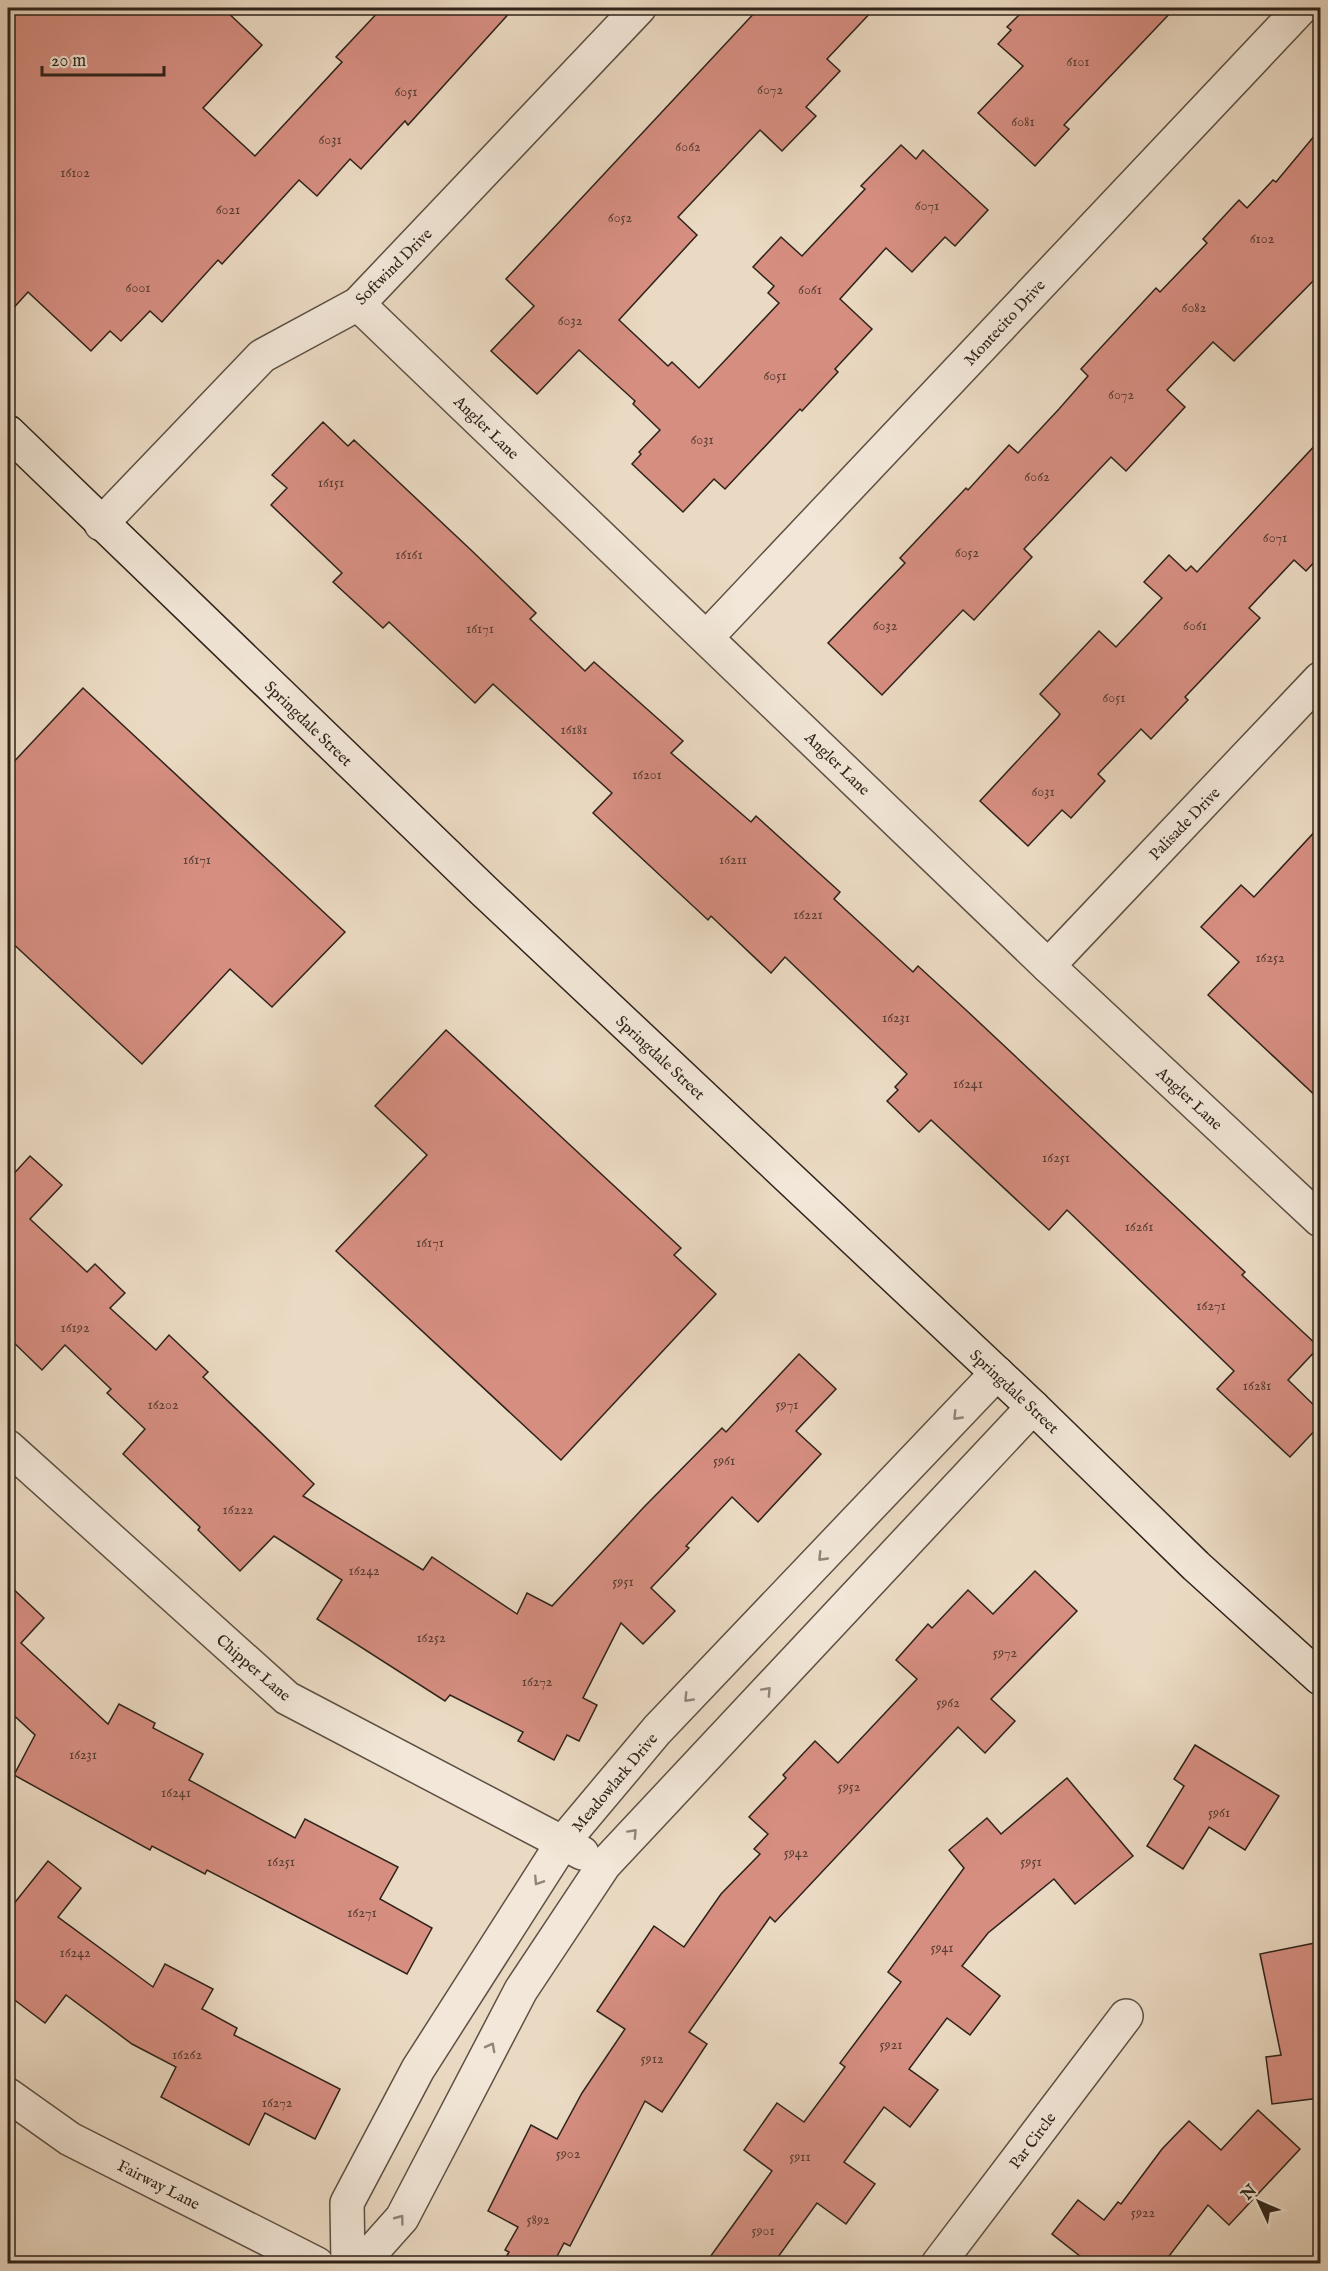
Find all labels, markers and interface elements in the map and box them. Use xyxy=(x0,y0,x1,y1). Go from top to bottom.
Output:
scale bar xyxy=(42,39,164,77)
text: 20 m xyxy=(51,50,86,73)
house number: 6101 xyxy=(1067,53,1089,71)
house number: 6072 xyxy=(757,81,783,99)
house number: 6051 xyxy=(394,83,418,101)
house number: 6081 xyxy=(1011,113,1035,131)
house number: 6031 xyxy=(318,131,342,149)
house number: 6062 xyxy=(675,138,701,156)
house number: 16102 xyxy=(60,164,90,182)
house number: 6071 xyxy=(915,197,939,215)
house number: 6021 xyxy=(216,201,240,219)
house number: 6052 xyxy=(608,209,633,227)
street label: Softwind Drive xyxy=(352,225,437,310)
house number: 6102 xyxy=(1250,230,1275,248)
street label: Montecito Drive xyxy=(960,276,1051,371)
house number: 6001 xyxy=(126,279,150,297)
house number: 6061 xyxy=(798,281,822,299)
house number: 6082 xyxy=(1182,299,1207,317)
house number: 6032 xyxy=(558,312,583,330)
house number: 6051 xyxy=(763,367,787,385)
house number: 6072 xyxy=(1108,386,1134,404)
street label: Angler Lane xyxy=(448,392,522,465)
house number: 6031 xyxy=(690,431,714,449)
house number: 6062 xyxy=(1024,468,1050,486)
house number: 16151 xyxy=(318,474,344,492)
house number: 6071 xyxy=(1263,529,1287,547)
house number: 6052 xyxy=(955,544,980,562)
house number: 16161 xyxy=(395,546,423,564)
house number: 6032 xyxy=(873,617,898,635)
house number: 6061 xyxy=(1183,617,1207,635)
house number: 16171 xyxy=(466,620,494,638)
street label: Springdale Street xyxy=(259,677,356,772)
house number: 6051 xyxy=(1102,689,1126,707)
house number: 16181 xyxy=(561,721,587,739)
street label: Angler Lane xyxy=(799,728,873,801)
house number: 16201 xyxy=(632,766,662,784)
house number: 6031 xyxy=(1031,783,1055,801)
street label: Palisade Drive xyxy=(1146,784,1225,865)
house number: 16171 xyxy=(183,851,211,869)
house number: 16211 xyxy=(719,851,747,869)
house number: 16221 xyxy=(793,906,823,924)
house number: 16252 xyxy=(1255,949,1285,967)
house number: 16231 xyxy=(882,1009,910,1027)
street label: Springdale Street xyxy=(611,1012,709,1105)
street label: Angler Lane xyxy=(1151,1063,1226,1135)
house number: 16241 xyxy=(953,1075,983,1093)
house number: 16251 xyxy=(1042,1149,1070,1167)
house number: 16261 xyxy=(1125,1218,1153,1236)
house number: 16171 xyxy=(416,1234,444,1252)
house number: 16271 xyxy=(1196,1297,1226,1315)
house number: 16192 xyxy=(61,1319,90,1337)
street label: Springdale Street xyxy=(965,1346,1063,1439)
house number: 16281 xyxy=(1243,1377,1271,1395)
house number: 16202 xyxy=(147,1396,179,1414)
house number: 5971 xyxy=(776,1396,798,1414)
one-way arrow xyxy=(953,1409,964,1419)
house number: 5961 xyxy=(713,1452,735,1470)
house number: 16222 xyxy=(223,1501,254,1519)
one-way arrow xyxy=(819,1550,830,1561)
house number: 16242 xyxy=(348,1562,380,1580)
house number: 5951 xyxy=(612,1573,634,1591)
house number: 16252 xyxy=(416,1629,446,1647)
street label: Chipper Lane xyxy=(211,1631,294,1706)
house number: 5972 xyxy=(993,1644,1018,1662)
house number: 16272 xyxy=(522,1673,553,1691)
one-way arrow xyxy=(760,1687,771,1698)
one-way arrow xyxy=(684,1692,695,1702)
house number: 5962 xyxy=(936,1694,960,1712)
street label: Meadowlark Drive xyxy=(568,1730,663,1837)
house number: 16231 xyxy=(69,1746,97,1764)
house number: 5952 xyxy=(838,1778,861,1796)
house number: 16241 xyxy=(161,1784,191,1802)
house number: 5961 xyxy=(1208,1804,1230,1822)
one-way arrow xyxy=(626,1830,637,1841)
house number: 5942 xyxy=(784,1844,809,1862)
house number: 16251 xyxy=(267,1853,295,1871)
house number: 5951 xyxy=(1020,1853,1042,1871)
one-way arrow xyxy=(534,1874,545,1885)
house number: 16271 xyxy=(347,1904,377,1922)
house number: 5941 xyxy=(930,1939,954,1957)
house number: 16242 xyxy=(59,1944,91,1962)
house number: 5921 xyxy=(880,2036,902,2054)
one-way arrow xyxy=(484,2043,495,2054)
house number: 16262 xyxy=(172,2046,203,2064)
house number: 5912 xyxy=(641,2050,664,2068)
house number: 16272 xyxy=(262,2094,293,2112)
street label: Par Circle xyxy=(1006,2109,1061,2173)
house number: 5902 xyxy=(556,2145,581,2163)
house number: 5911 xyxy=(789,2148,811,2166)
street label: Fairway Lane xyxy=(114,2156,203,2215)
north arrow xyxy=(1229,2172,1289,2232)
text: N xyxy=(1237,2181,1262,2206)
house number: 5922 xyxy=(1131,2204,1156,2222)
house number: 5892 xyxy=(526,2211,550,2229)
one-way arrow xyxy=(392,2215,403,2226)
house number: 5901 xyxy=(751,2222,775,2240)

